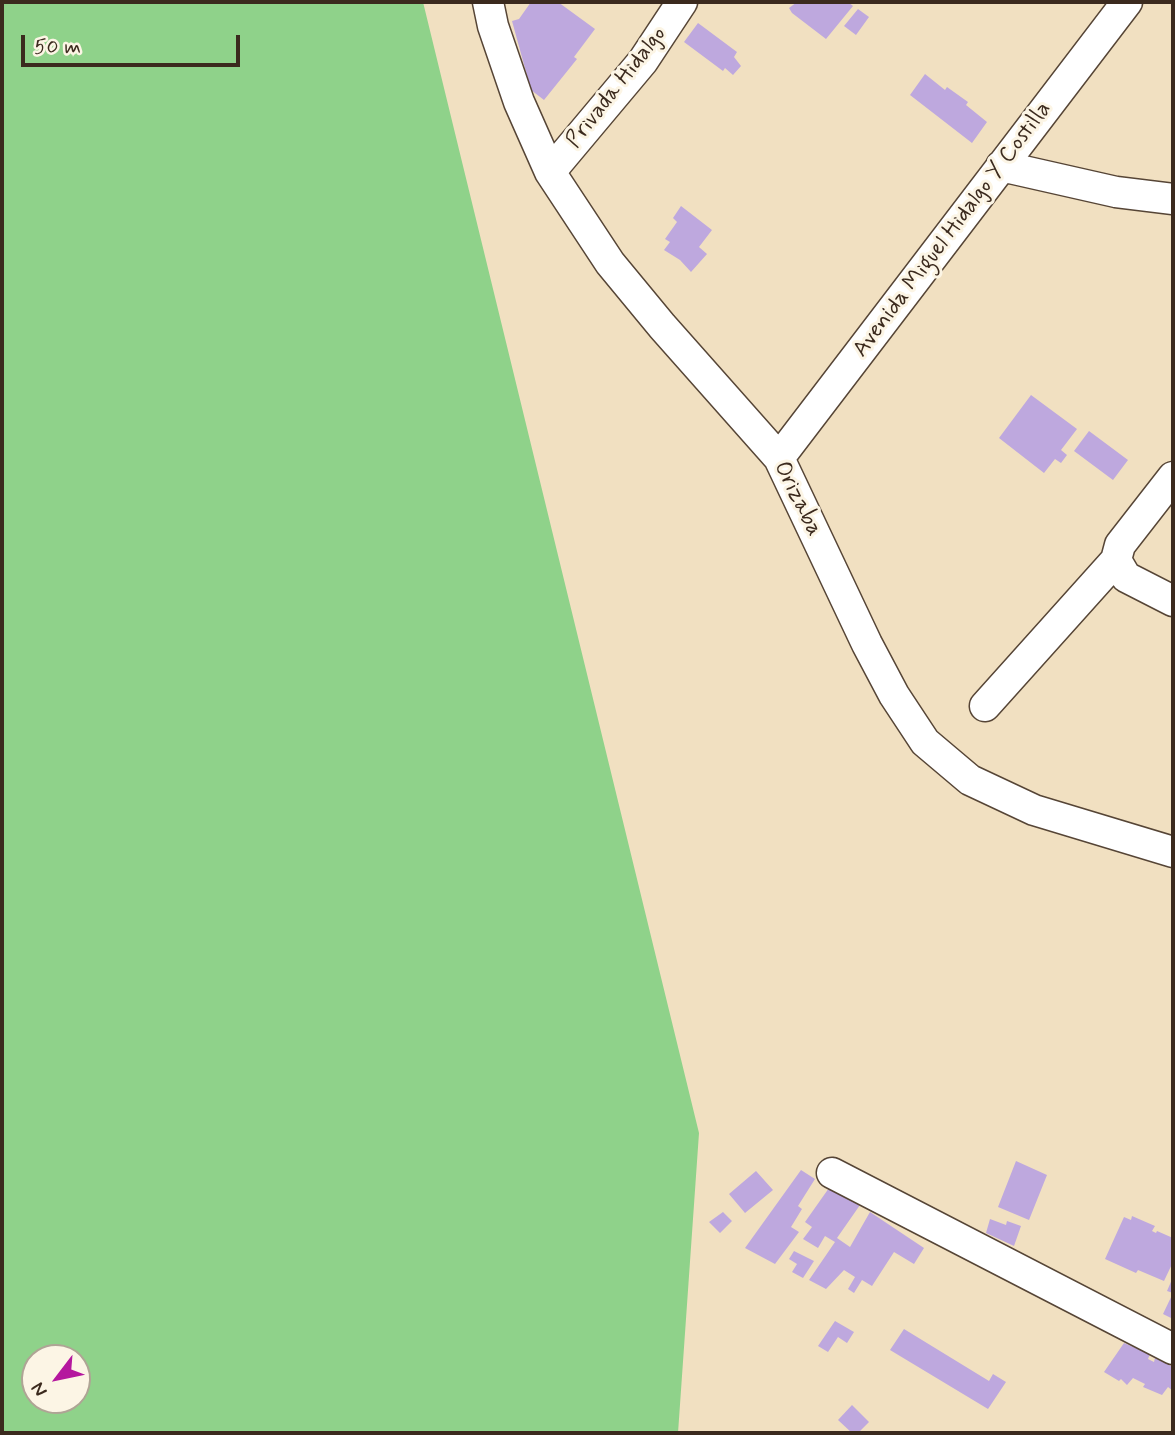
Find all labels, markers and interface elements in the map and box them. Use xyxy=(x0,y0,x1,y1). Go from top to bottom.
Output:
scale bar xyxy=(24,21,243,65)
street label: Privada Hidalgo xyxy=(561,22,673,154)
text: 50 m xyxy=(34,33,81,61)
street label: Avenida Miguel Hidalgo Y Costilla xyxy=(848,97,1058,363)
street label: Orizaba xyxy=(766,457,828,541)
north arrow xyxy=(21,1344,91,1414)
text: N xyxy=(26,1377,53,1401)

